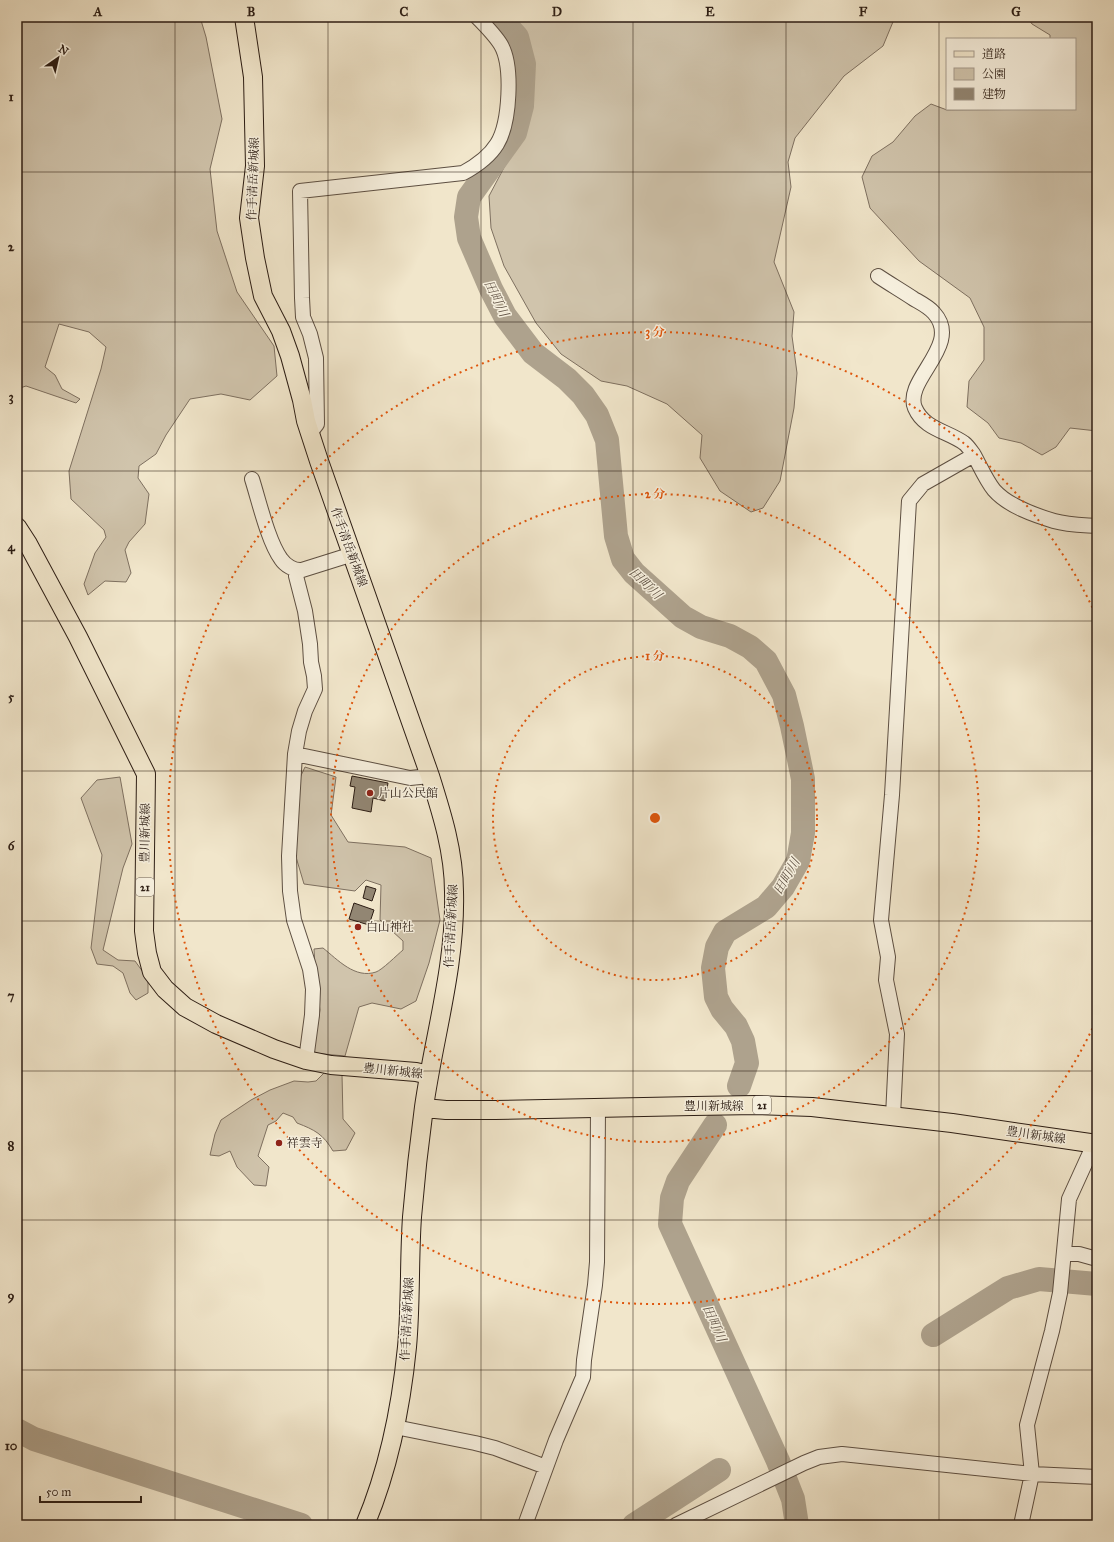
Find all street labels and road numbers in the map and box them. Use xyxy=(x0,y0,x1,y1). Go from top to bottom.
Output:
street label: 作手清岳新城線 xyxy=(245,137,261,221)
street label: 作手清岳新城線 xyxy=(328,505,370,589)
street label: 豊川新城線 xyxy=(137,803,153,863)
road number: 21 xyxy=(136,878,154,896)
street label: 作手清岳新城線 xyxy=(442,884,460,968)
street label: 豊川新城線 xyxy=(362,1061,424,1081)
road number: 21 xyxy=(753,1096,771,1114)
street label: 豊川新城線 xyxy=(684,1099,744,1113)
street label: 豊川新城線 xyxy=(1005,1124,1067,1146)
street label: 作手清岳新城線 xyxy=(398,1277,416,1361)

